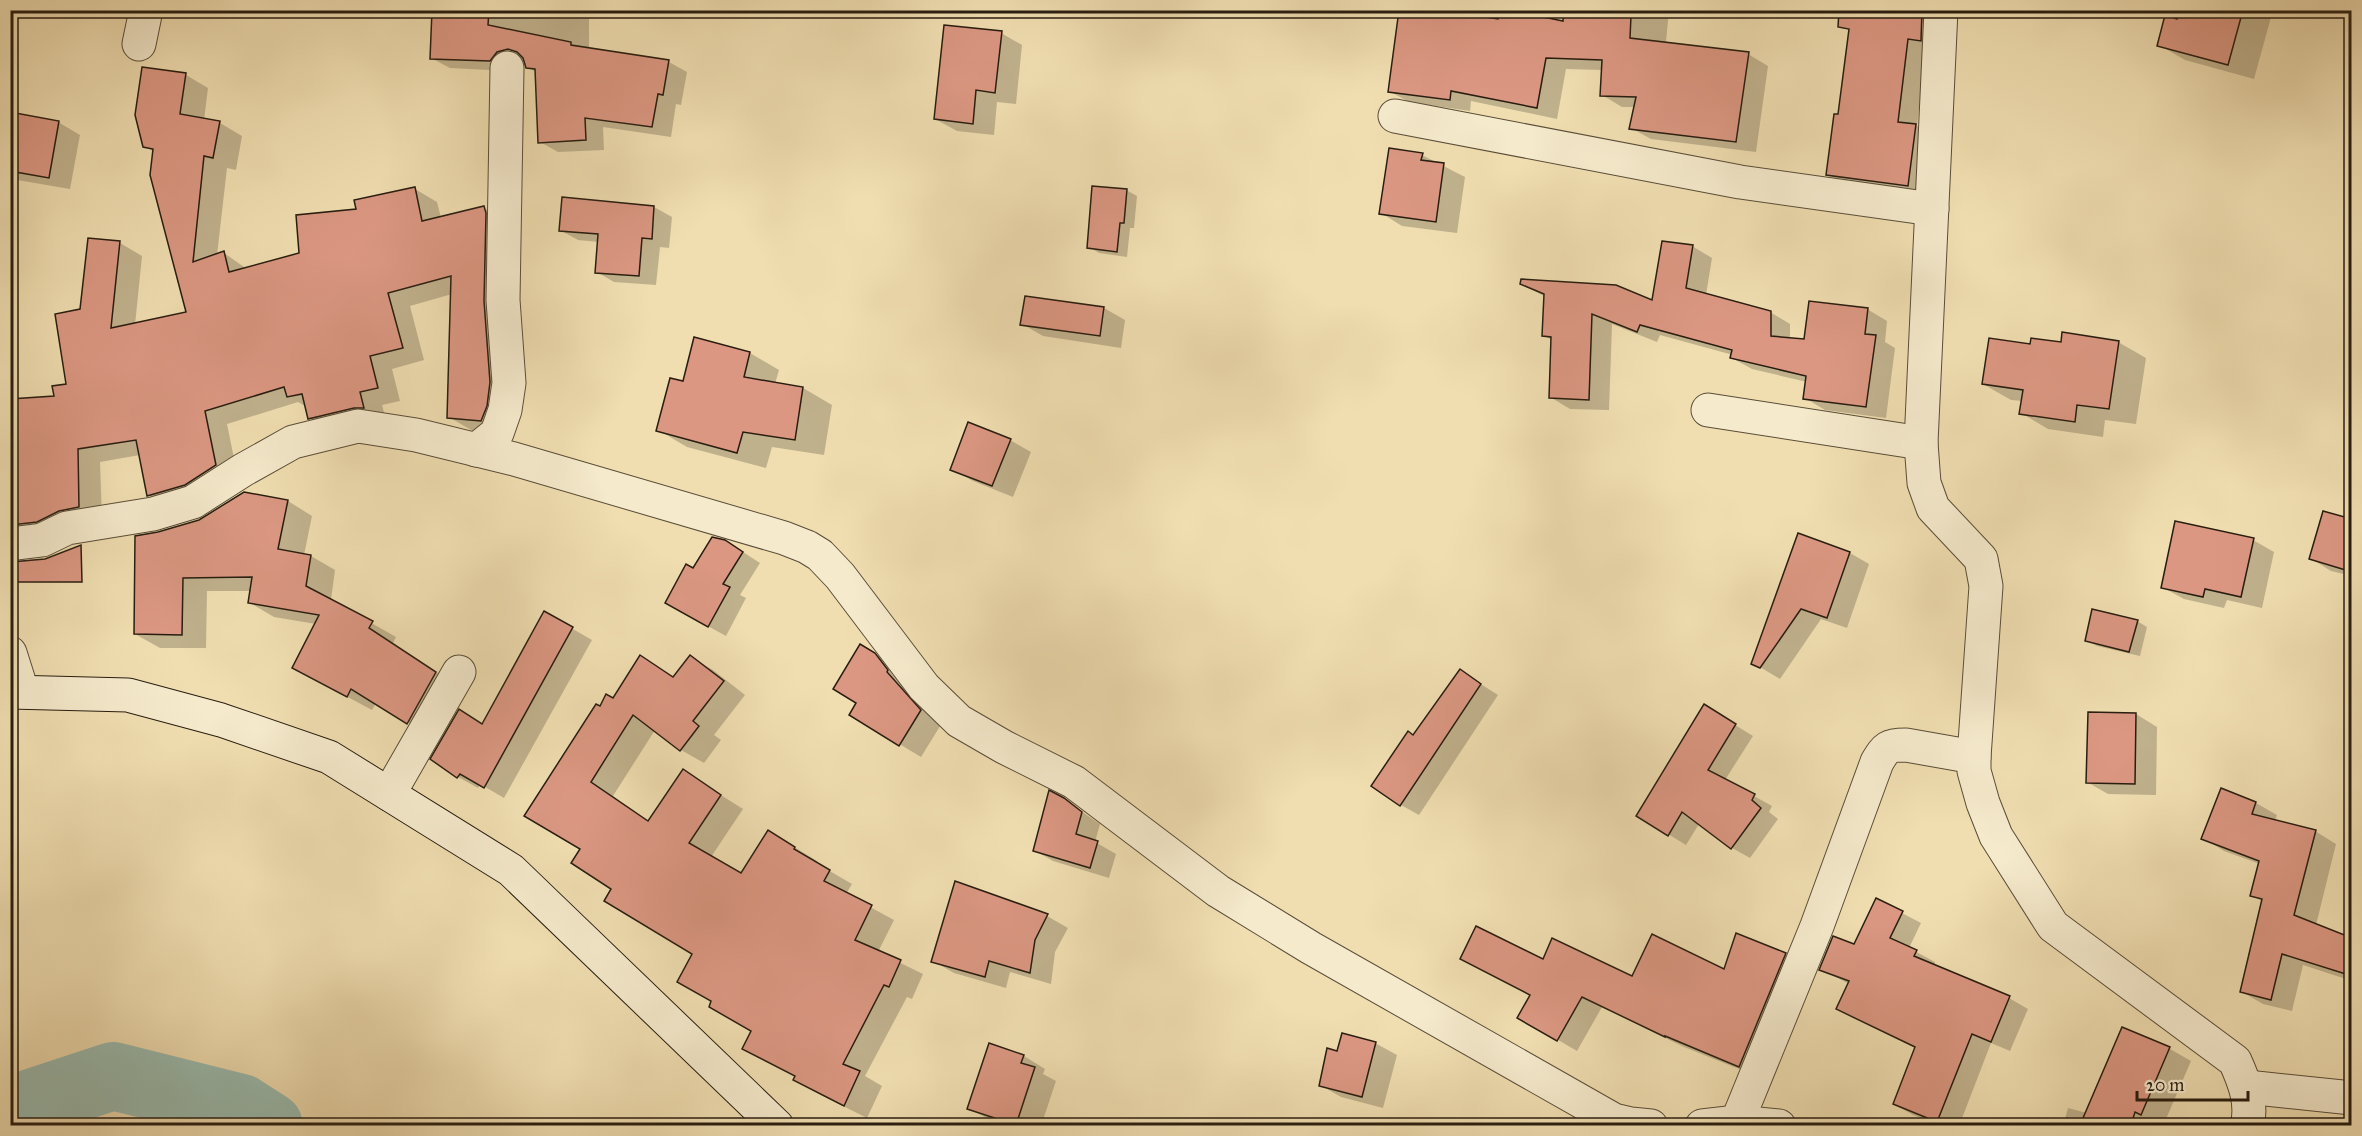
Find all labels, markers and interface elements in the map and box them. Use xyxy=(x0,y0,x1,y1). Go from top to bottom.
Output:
scale bar xyxy=(2137,1064,2248,1102)
text: 20 m xyxy=(2146,1074,2184,1096)

